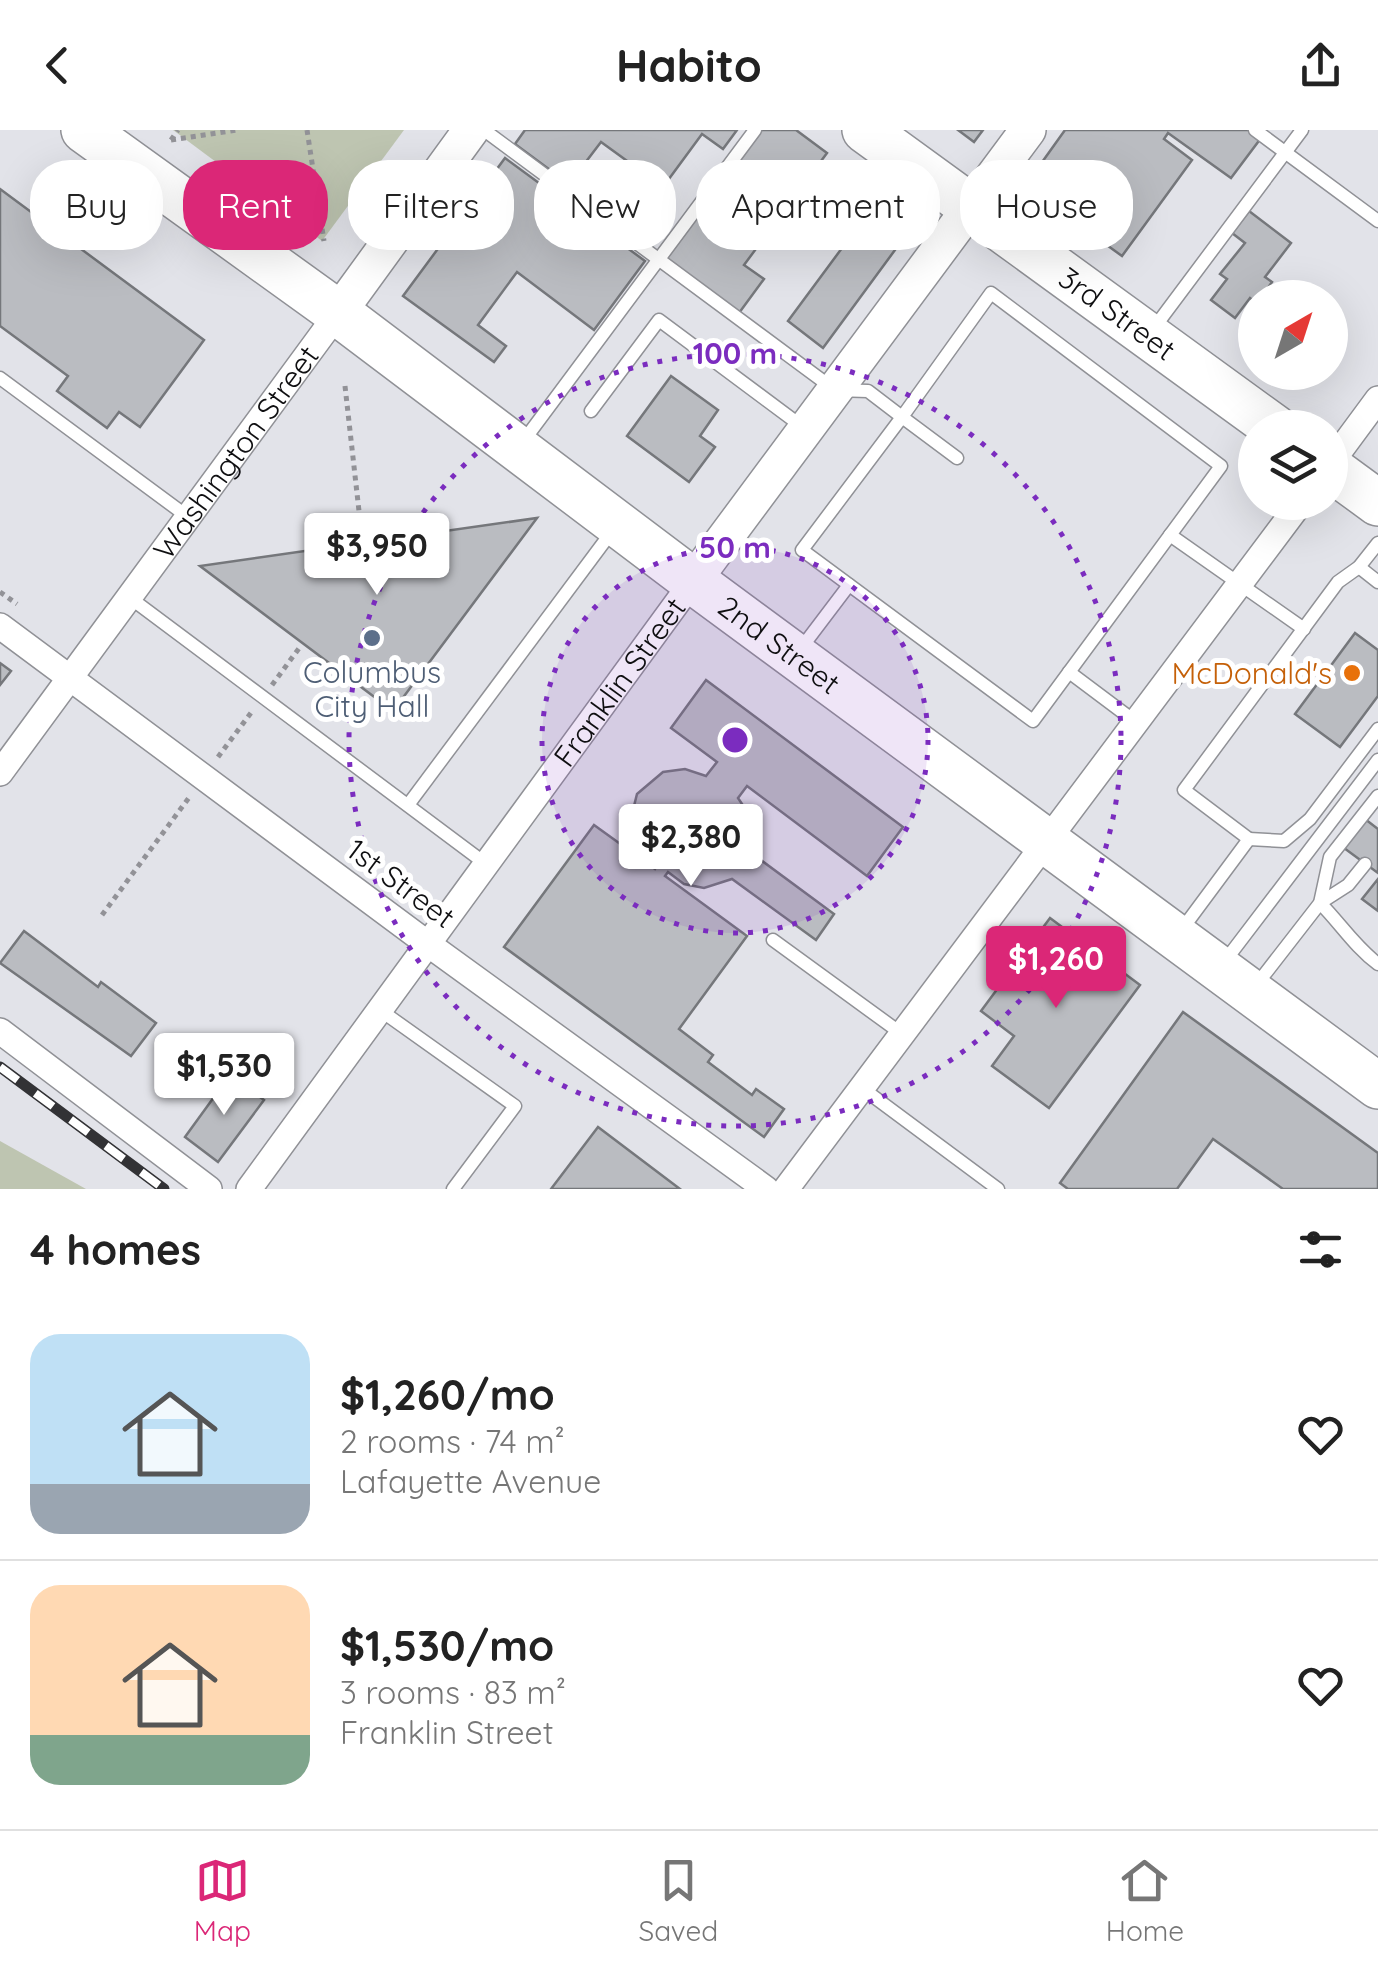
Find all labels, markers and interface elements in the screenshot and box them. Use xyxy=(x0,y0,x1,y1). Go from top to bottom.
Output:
text: Habito xyxy=(616,37,762,93)
icon: back xyxy=(30,38,85,93)
icon: share xyxy=(1293,38,1348,93)
chip: Buy xyxy=(30,160,163,250)
chip: Rent xyxy=(183,160,328,250)
chip: Filters xyxy=(348,160,514,250)
chip: New xyxy=(534,160,676,250)
chip: Apartment xyxy=(696,160,940,250)
chip: House xyxy=(960,160,1133,250)
street label: 3rd Street xyxy=(1052,258,1183,369)
north arrow xyxy=(1238,280,1348,390)
map controls xyxy=(1238,280,1348,520)
text: 100 m xyxy=(693,334,777,372)
street label: Washington Street xyxy=(144,338,327,567)
button: layers xyxy=(1238,410,1348,520)
pin: $3,950 xyxy=(296,513,458,598)
text: $3,950 xyxy=(326,525,428,565)
text: 50 m xyxy=(699,528,771,566)
street label: 2nd Street xyxy=(711,587,848,702)
street label: Franklin Street xyxy=(545,590,694,774)
marker: Columbus City Hall xyxy=(361,627,383,649)
place label: Columbus City Hall xyxy=(303,653,441,725)
place label: McDonald's xyxy=(1172,654,1332,692)
marker: McDonald's xyxy=(1341,662,1363,684)
centre of rings xyxy=(717,722,753,758)
pin: $2,380 xyxy=(610,804,772,889)
text: $2,380 xyxy=(641,816,741,856)
street label: 1st Street xyxy=(339,830,463,936)
pin: $1,260 xyxy=(975,926,1137,1011)
text: $1,260 xyxy=(1008,938,1104,978)
pin: $1,530 xyxy=(143,1033,305,1118)
text: $1,530 xyxy=(176,1045,272,1085)
icon: filters xyxy=(1293,1222,1348,1277)
text: 4 homes xyxy=(30,1223,201,1276)
text: $1,260/mo xyxy=(340,1368,555,1421)
icon: home xyxy=(110,1374,230,1494)
icon: heart xyxy=(1293,1407,1348,1462)
text: 2 rooms · 74 m² xyxy=(340,1421,565,1461)
text: Lafayette Avenue xyxy=(340,1461,601,1501)
text: $1,530/mo xyxy=(340,1619,554,1672)
icon: home xyxy=(110,1625,230,1745)
icon: heart xyxy=(1293,1658,1348,1713)
text: 3 rooms · 83 m² xyxy=(340,1672,566,1712)
text: Franklin Street xyxy=(340,1712,554,1752)
tab: Map xyxy=(194,1853,251,1948)
tab: Saved xyxy=(638,1853,718,1948)
tab: Home xyxy=(1106,1853,1184,1948)

